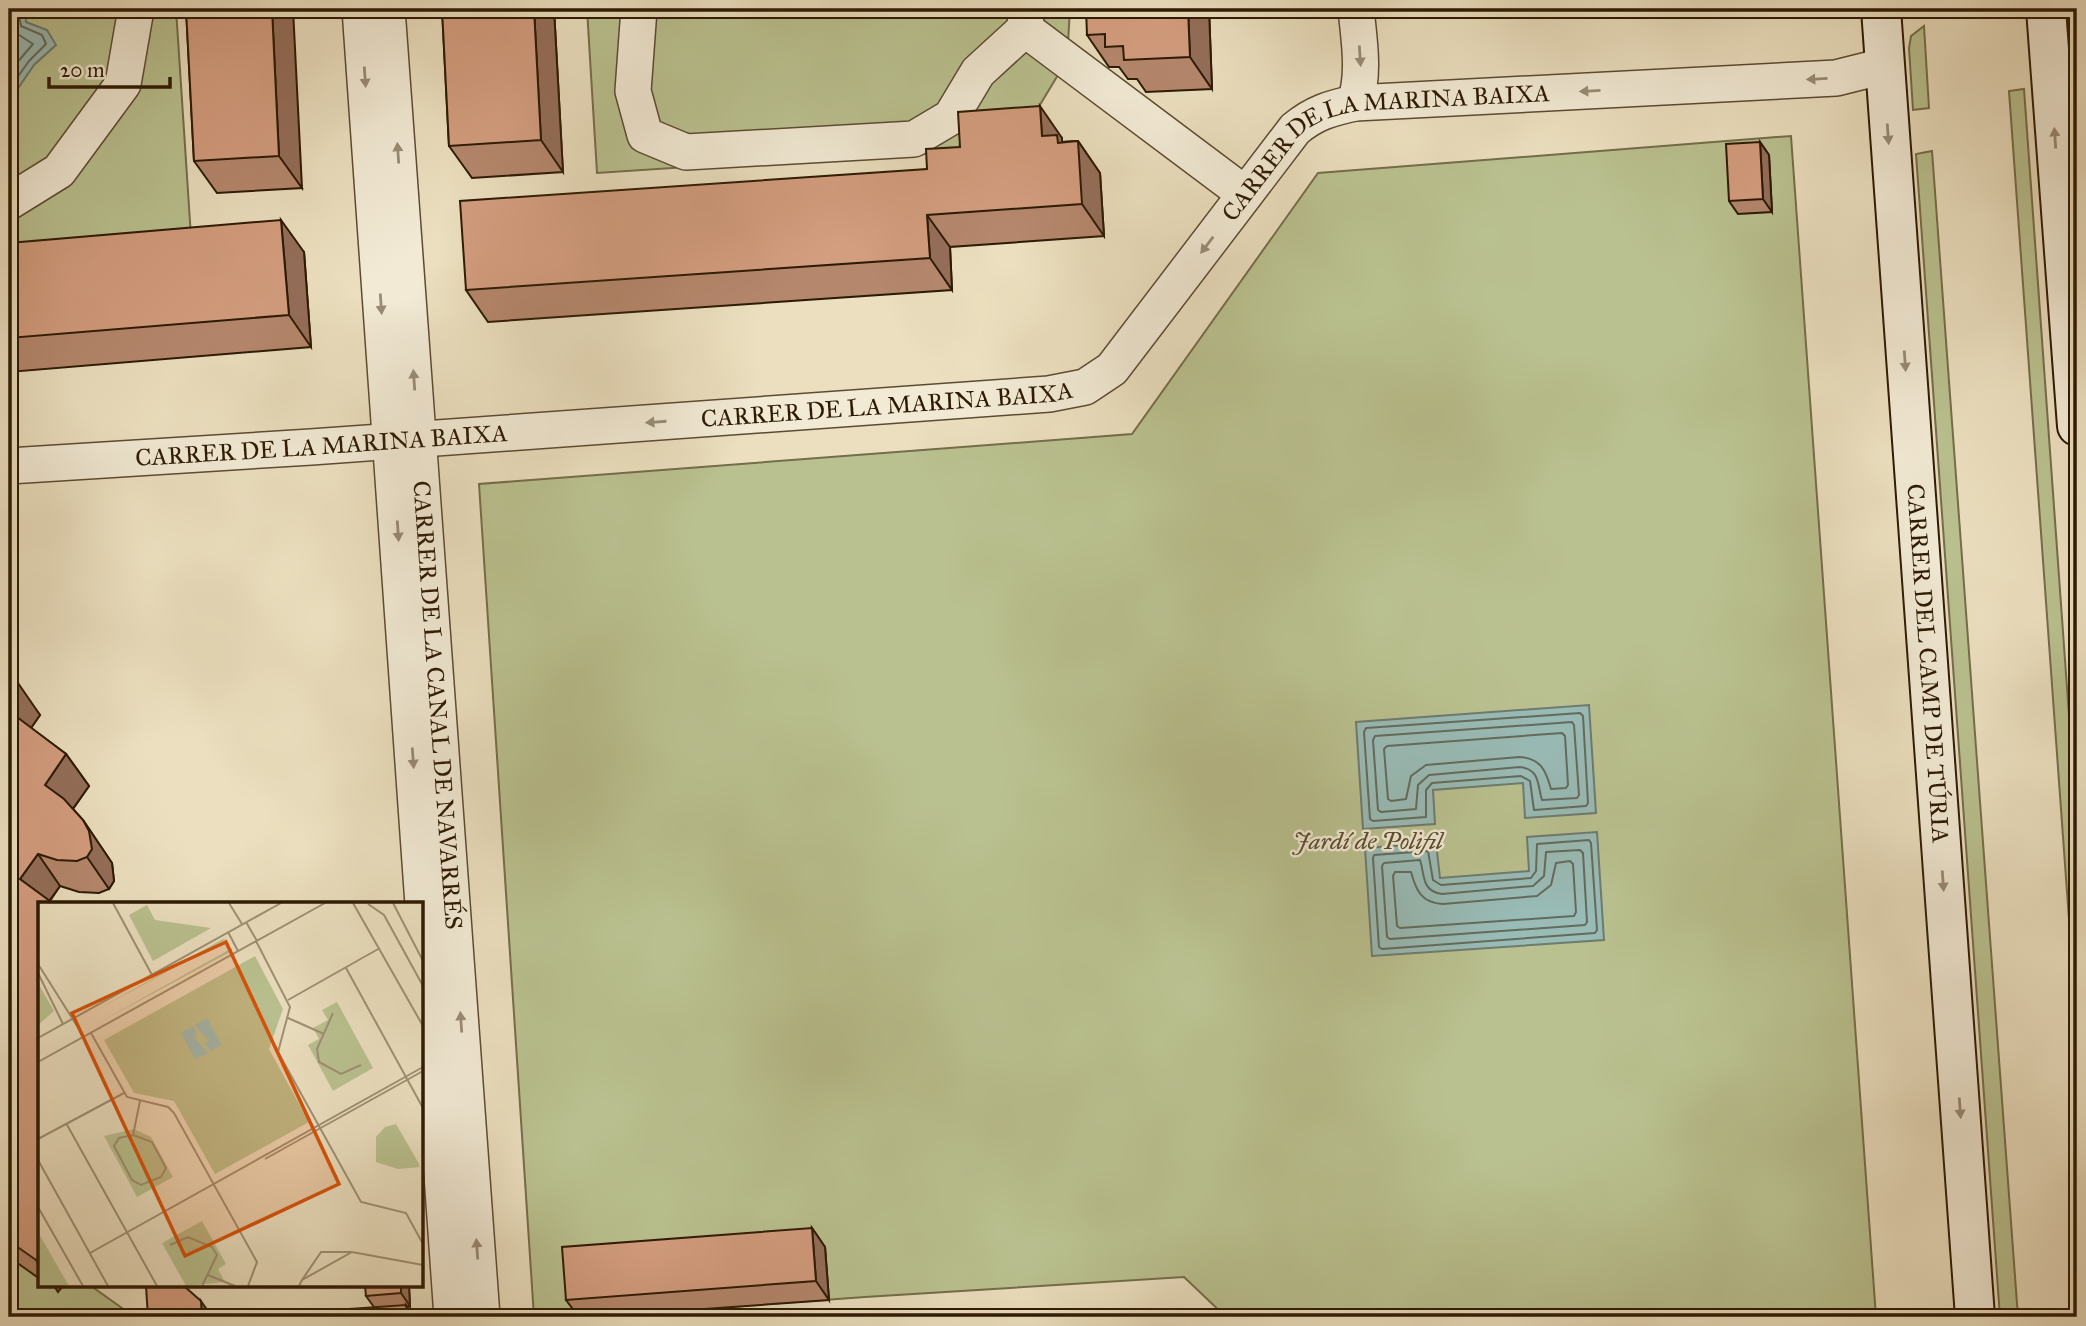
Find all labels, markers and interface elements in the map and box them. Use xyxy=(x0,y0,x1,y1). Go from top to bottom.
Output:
scale bar xyxy=(49,46,170,90)
one-way arrow xyxy=(1355,46,1366,68)
text: 20 m xyxy=(60,57,105,83)
one-way arrow xyxy=(360,66,371,88)
one-way arrow xyxy=(1806,73,1828,84)
street label: CARRER DE LA MARINA BAIXA xyxy=(1215,78,1550,227)
one-way arrow xyxy=(1579,85,1601,96)
one-way arrow xyxy=(1883,123,1894,145)
one-way arrow xyxy=(2049,127,2060,149)
one-way arrow xyxy=(392,142,403,164)
one-way arrow xyxy=(1200,236,1214,254)
one-way arrow xyxy=(376,293,387,315)
one-way arrow xyxy=(1900,350,1911,372)
one-way arrow xyxy=(408,369,419,391)
street label: CARRER DE LA MARINA BAIXA xyxy=(700,375,1076,434)
one-way arrow xyxy=(644,417,666,428)
street label: CARRER DE LA MARINA BAIXA xyxy=(134,418,509,473)
street label: CARRER DE LA CANAL DE NAVARRÉS xyxy=(406,480,469,931)
street label: CARRER DEL CAMP DE TÚRIA xyxy=(1900,483,1956,844)
one-way arrow xyxy=(392,520,403,542)
one-way arrow xyxy=(408,747,419,769)
park label: Jardí de Polifil xyxy=(1291,826,1445,856)
one-way arrow xyxy=(1938,870,1949,892)
inset map xyxy=(38,902,424,1288)
one-way arrow xyxy=(455,1011,466,1033)
one-way arrow xyxy=(1955,1097,1966,1119)
one-way arrow xyxy=(471,1238,482,1260)

